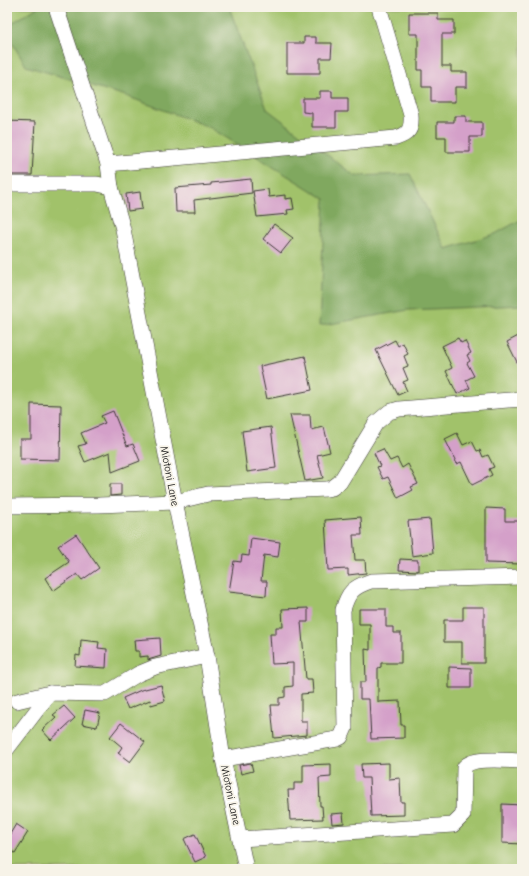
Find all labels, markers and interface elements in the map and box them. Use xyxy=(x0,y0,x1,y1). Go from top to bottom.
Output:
street label: Miotoni Lane xyxy=(157,445,182,508)
street label: Miotoni Lane xyxy=(218,764,243,827)

